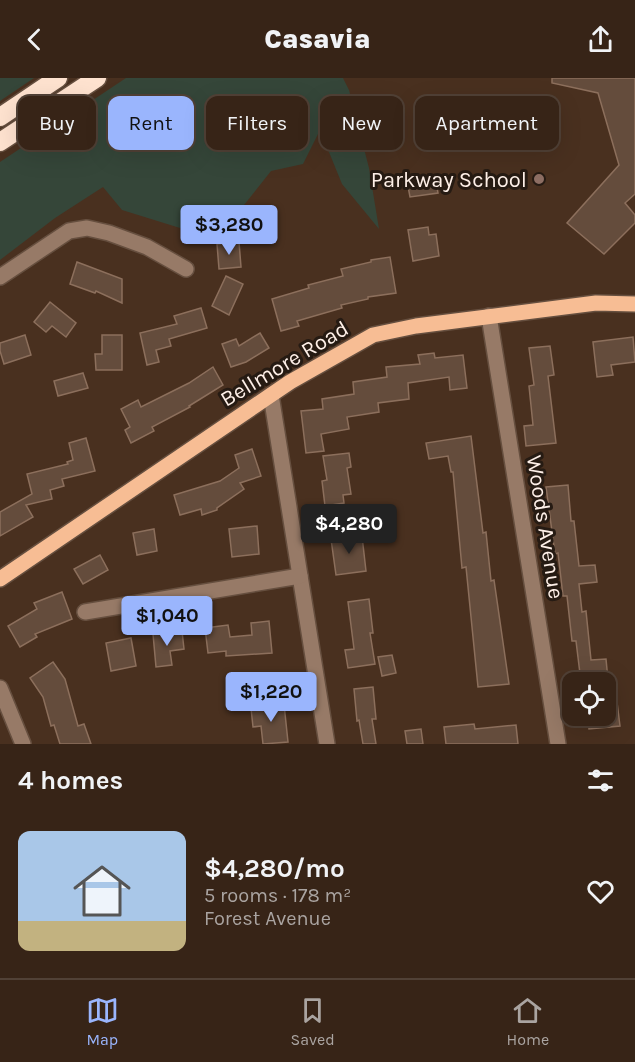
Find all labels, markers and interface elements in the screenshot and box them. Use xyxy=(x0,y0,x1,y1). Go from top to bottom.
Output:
icon: back xyxy=(18,23,51,56)
text: Casavia xyxy=(264,23,371,55)
icon: share xyxy=(584,23,617,56)
chip: Buy xyxy=(18,96,96,150)
chip: Rent xyxy=(108,96,194,150)
chip: Filters xyxy=(206,96,308,150)
chip: New xyxy=(320,96,403,150)
chip: Apartment xyxy=(415,96,559,150)
place label: Parkway School xyxy=(371,167,527,193)
marker: Parkway School xyxy=(532,172,546,186)
pin: $3,280 xyxy=(180,205,278,256)
text: $3,280 xyxy=(195,213,263,236)
street label: Bellmore Road xyxy=(216,315,353,412)
street label: Woods Avenue xyxy=(521,453,569,601)
pin: $4,280 xyxy=(300,504,398,555)
text: $4,280 xyxy=(315,512,383,535)
pin: $1,040 xyxy=(118,596,216,647)
text: $1,040 xyxy=(135,604,199,627)
pin: $1,220 xyxy=(222,672,320,723)
map controls xyxy=(562,672,616,726)
button: locate xyxy=(562,672,616,726)
text: $1,220 xyxy=(240,680,302,703)
icon: filters xyxy=(584,764,617,797)
text: 4 homes xyxy=(18,765,123,796)
text: $4,280/mo xyxy=(204,853,345,884)
icon: home xyxy=(66,855,138,927)
icon: heart xyxy=(584,875,617,908)
text: 5 rooms · 178 m² xyxy=(204,884,351,907)
text: Forest Avenue xyxy=(204,907,331,930)
tab: Map xyxy=(86,994,119,1049)
tab: Saved xyxy=(291,994,335,1049)
tab: Home xyxy=(507,994,549,1049)

